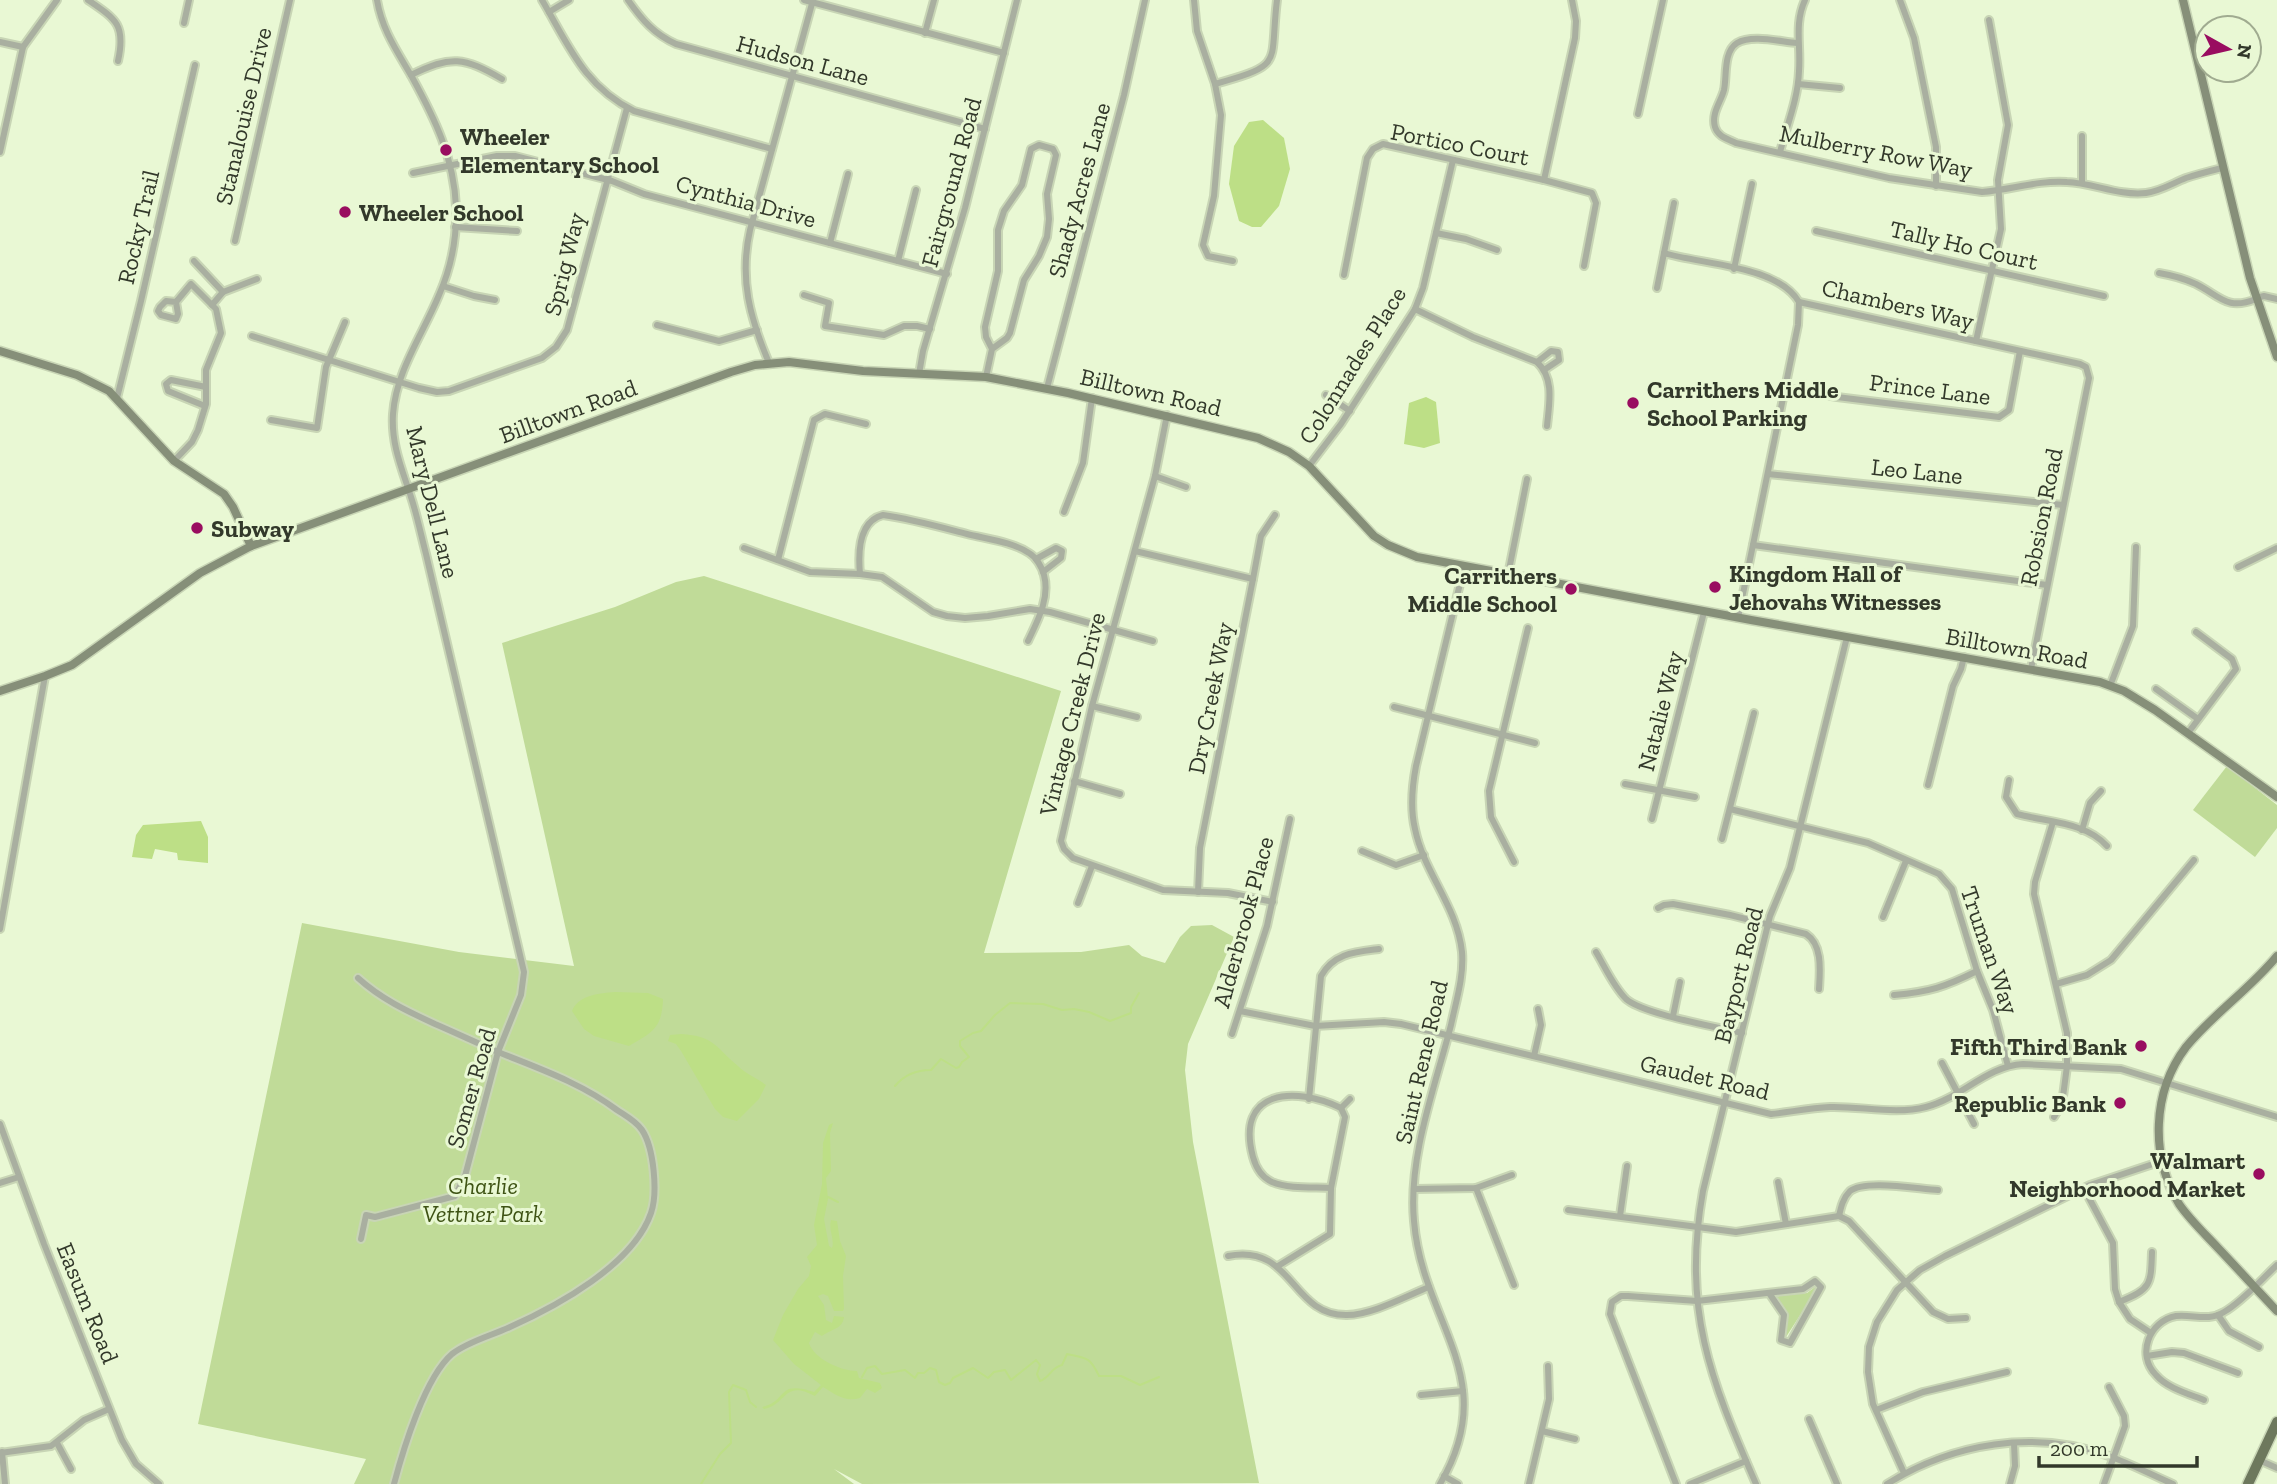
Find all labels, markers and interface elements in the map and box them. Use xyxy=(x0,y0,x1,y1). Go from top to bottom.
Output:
north arrow xyxy=(2193,14,2263,84)
street label: Stanalouise Drive xyxy=(208,24,278,208)
street label: Hudson Lane xyxy=(734,28,872,92)
text: N xyxy=(2232,43,2257,60)
street label: Fairground Road xyxy=(914,94,988,270)
street label: Shady Acres Lane xyxy=(1042,99,1116,281)
street label: Portico Court xyxy=(1388,116,1532,172)
street label: Mulberry Row Way xyxy=(1777,118,1976,184)
place label: Wheeler Elementary School xyxy=(460,122,659,179)
marker: Wheeler Elementary School xyxy=(438,142,454,158)
street label: Rocky Trail xyxy=(111,167,165,287)
street label: Cynthia Drive xyxy=(673,168,819,234)
place label: Wheeler School xyxy=(359,198,524,227)
marker: Wheeler School xyxy=(337,204,353,220)
street label: Sprig Way xyxy=(537,209,591,319)
street label: Tally Ho Court xyxy=(1887,214,2041,276)
street label: Chambers Way xyxy=(1819,272,1978,336)
street label: Colonnades Place xyxy=(1292,281,1412,449)
street label: Billtown Road xyxy=(1078,362,1224,422)
street label: Prince Lane xyxy=(1868,367,1992,411)
street label: Billtown Road xyxy=(495,373,641,449)
place label: Carrithers Middle School Parking xyxy=(1647,375,1839,432)
marker: Carrithers Middle School Parking xyxy=(1625,395,1641,411)
street label: Mary Dell Lane xyxy=(400,423,466,581)
street label: Robsion Road xyxy=(2013,446,2069,588)
street label: Leo Lane xyxy=(1870,452,1964,490)
place label: Subway xyxy=(211,514,294,543)
marker: Subway xyxy=(189,520,205,536)
place label: Kingdom Hall of Jehovahs Witnesses xyxy=(1729,559,1941,616)
place label: Carrithers Middle School xyxy=(1408,561,1557,618)
marker: Kingdom Hall of Jehovahs Witnesses xyxy=(1707,579,1723,595)
marker: Carrithers Middle School xyxy=(1563,581,1579,597)
street label: Vintage Creek Drive xyxy=(1032,609,1111,820)
street label: Dry Creek Way xyxy=(1181,619,1239,776)
street label: Billtown Road xyxy=(1943,621,2091,675)
street label: Natalie Way xyxy=(1631,647,1689,774)
street label: Alderbrook Place xyxy=(1206,833,1280,1011)
street label: Truman Way xyxy=(1955,882,2026,1019)
street label: Bayport Road xyxy=(1707,904,1769,1046)
street label: Saint Rene Road xyxy=(1388,977,1454,1147)
street label: Somer Road xyxy=(440,1024,502,1152)
place label: Fifth Third Bank xyxy=(1950,1032,2127,1061)
marker: Fifth Third Bank xyxy=(2133,1038,2149,1054)
street label: Gaudet Road xyxy=(1637,1048,1773,1106)
place label: Republic Bank xyxy=(1954,1089,2106,1118)
marker: Republic Bank xyxy=(2112,1095,2128,1111)
place label: Walmart Neighborhood Market xyxy=(2009,1146,2245,1203)
marker: Walmart Neighborhood Market xyxy=(2251,1166,2267,1182)
park label: Charlie Vettner Park xyxy=(422,1171,544,1228)
street label: Easum Road xyxy=(51,1238,125,1368)
scale bar xyxy=(2039,1424,2196,1468)
text: 200 m xyxy=(2050,1436,2108,1461)

